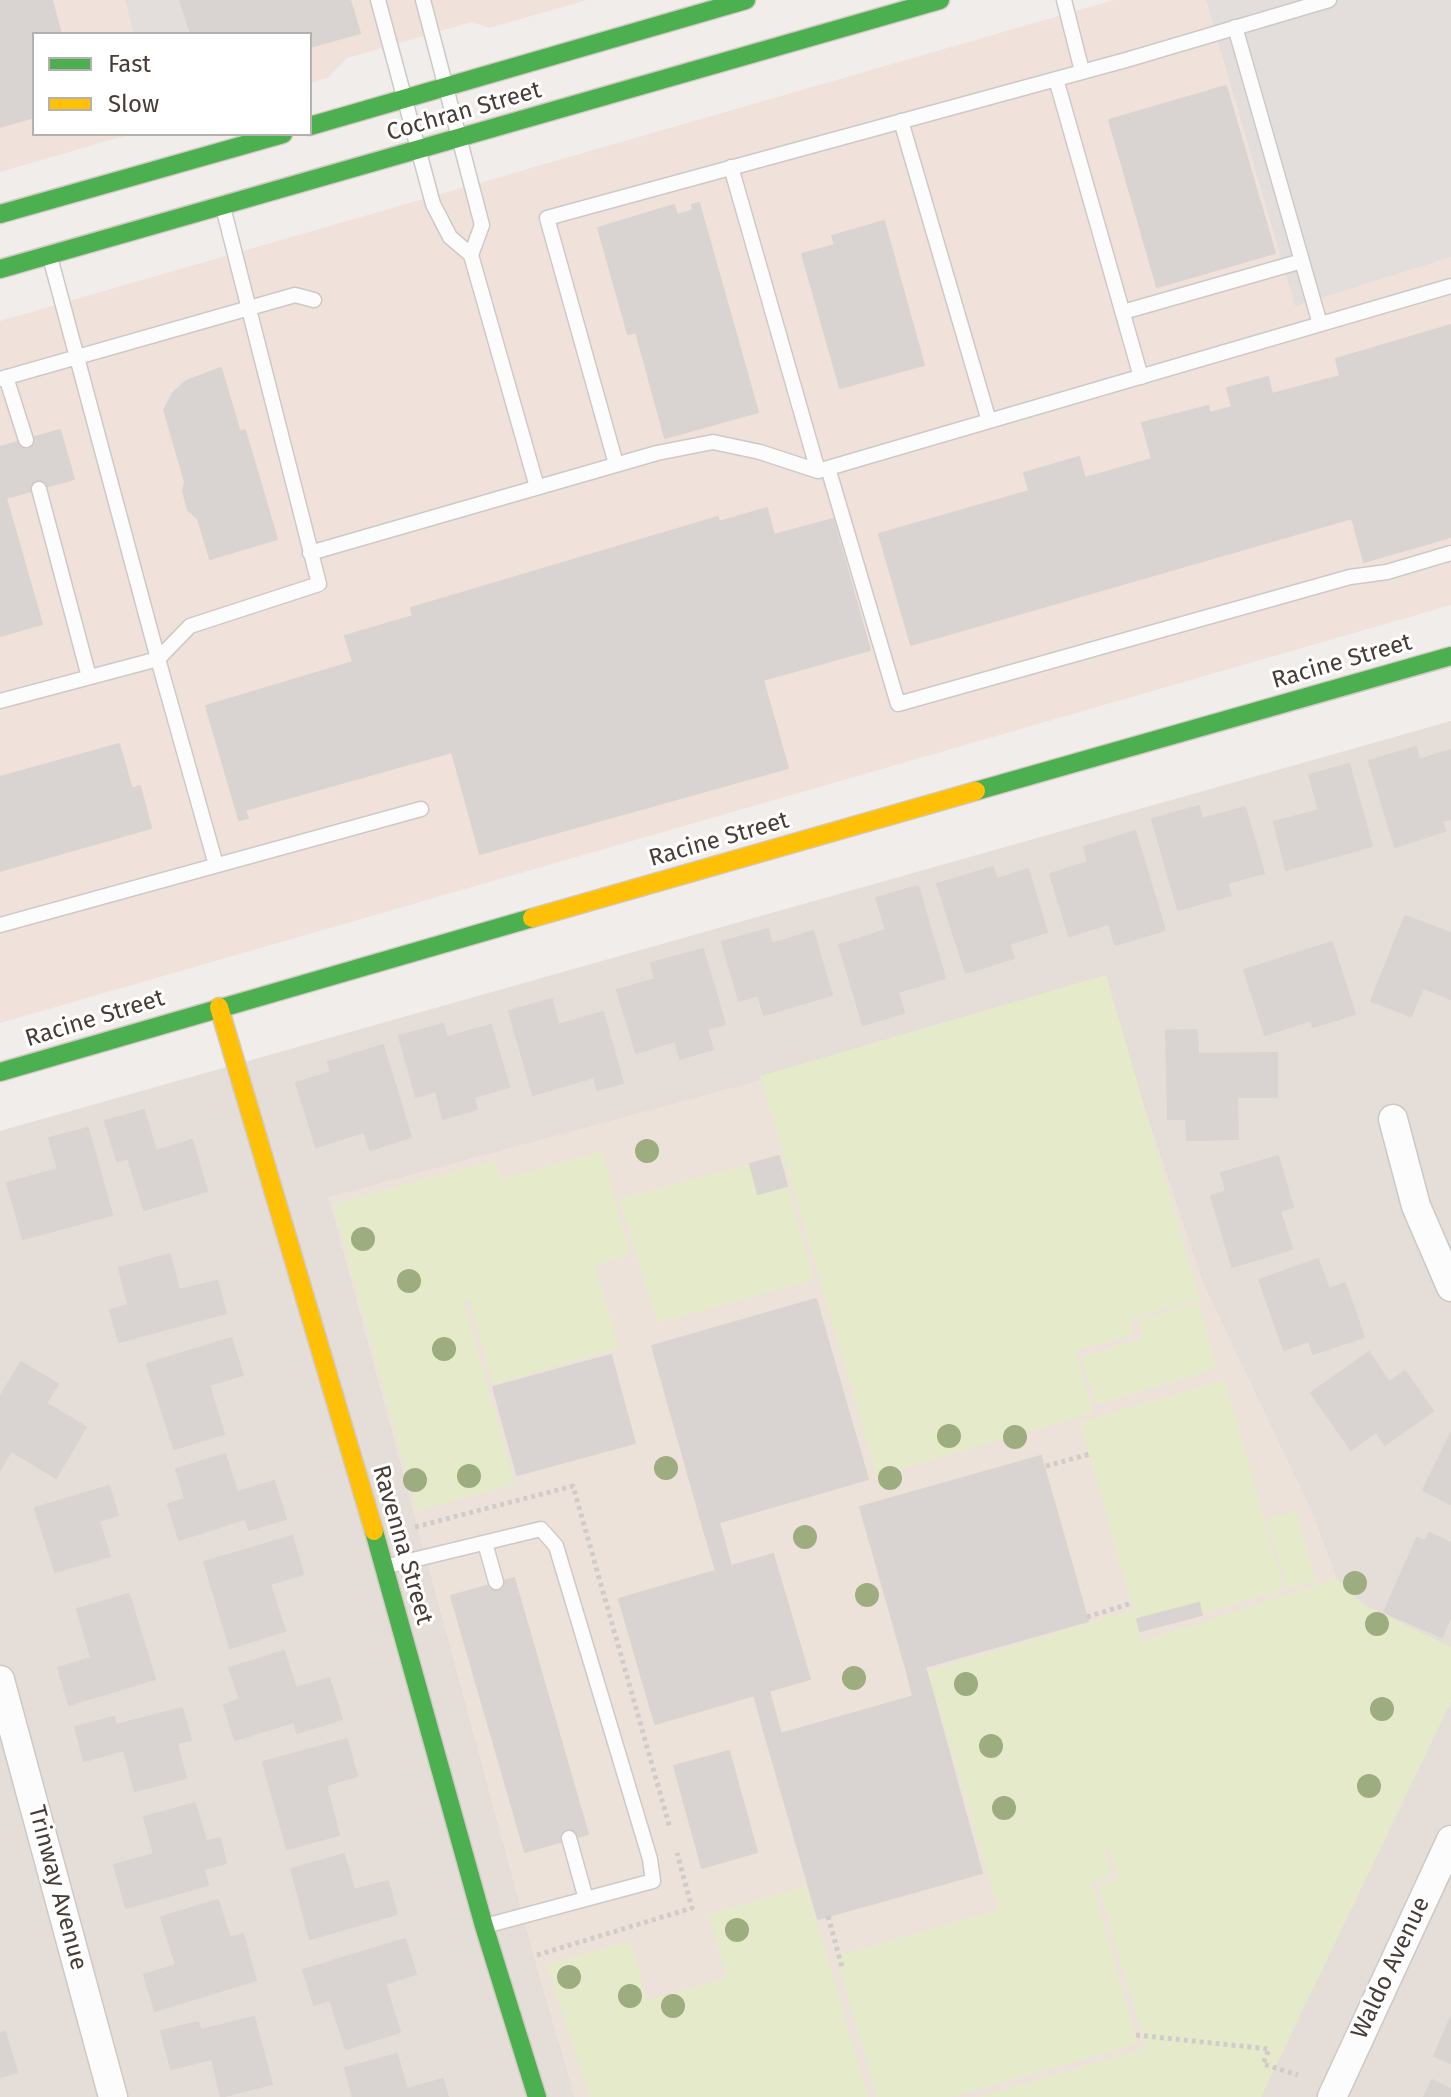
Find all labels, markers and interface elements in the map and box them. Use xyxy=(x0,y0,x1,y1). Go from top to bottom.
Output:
legend xyxy=(32,32,312,136)
text: Fast xyxy=(108,50,151,78)
street label: Cochran Street xyxy=(383,76,545,148)
text: Slow xyxy=(108,90,159,118)
street label: Racine Street xyxy=(1269,628,1415,696)
street label: Racine Street xyxy=(646,806,792,874)
street label: Racine Street xyxy=(22,984,168,1054)
street label: Ravenna Street xyxy=(365,1462,439,1628)
street label: Trinway Avenue xyxy=(21,1803,93,1973)
street label: Waldo Avenue xyxy=(1346,1892,1436,2044)

